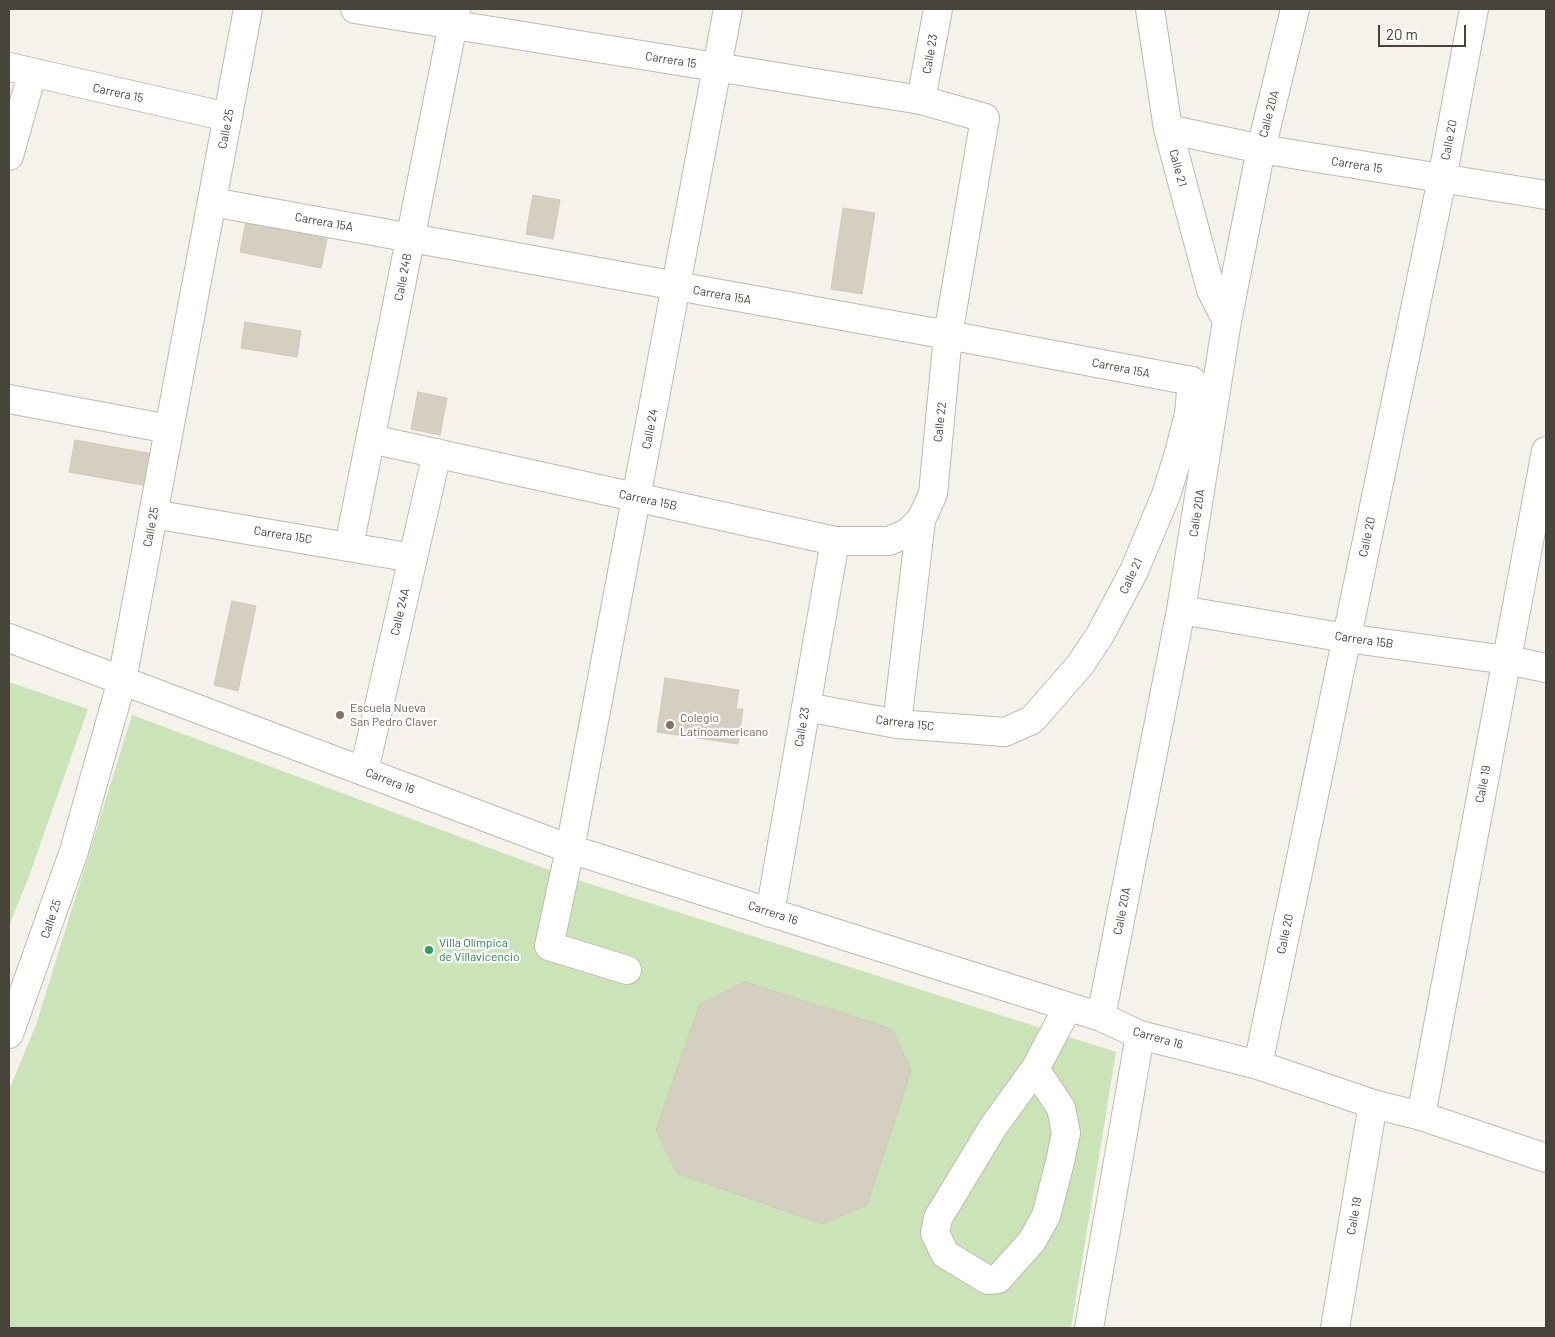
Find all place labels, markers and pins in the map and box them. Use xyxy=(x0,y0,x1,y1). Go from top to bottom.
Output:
place label: Escuela Nueva San Pedro Claver xyxy=(350,701,437,729)
marker: Escuela Nueva San Pedro Claver xyxy=(334,709,346,721)
place label: Colegio Latinoamericano xyxy=(680,711,768,739)
marker: Colegio Latinoamericano xyxy=(664,719,676,731)
place label: Villa Olímpica de Villavicencio xyxy=(439,936,520,964)
marker: Villa Olímpica de Villavicencio xyxy=(423,944,435,956)

